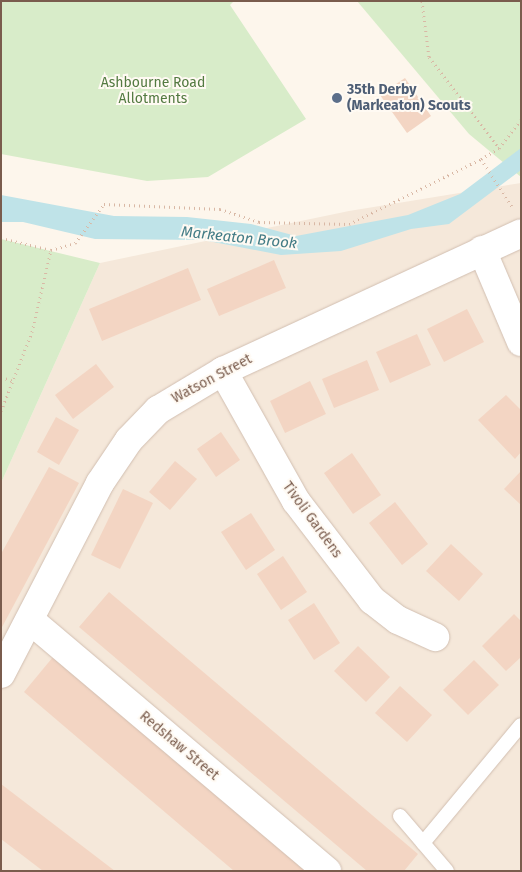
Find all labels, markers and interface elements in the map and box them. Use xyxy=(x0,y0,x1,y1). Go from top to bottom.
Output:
park label: Ashbourne Road Allotments xyxy=(101,75,205,108)
place label: 35th Derby (Markeaton) Scouts xyxy=(347,82,471,114)
marker: 35th Derby (Markeaton) Scouts xyxy=(331,92,343,104)
water label: Markeaton Brook xyxy=(180,223,298,253)
street label: Watson Street xyxy=(169,351,255,407)
street label: Tivoli Gardens xyxy=(279,479,345,561)
street label: Redshaw Street xyxy=(136,708,222,784)

